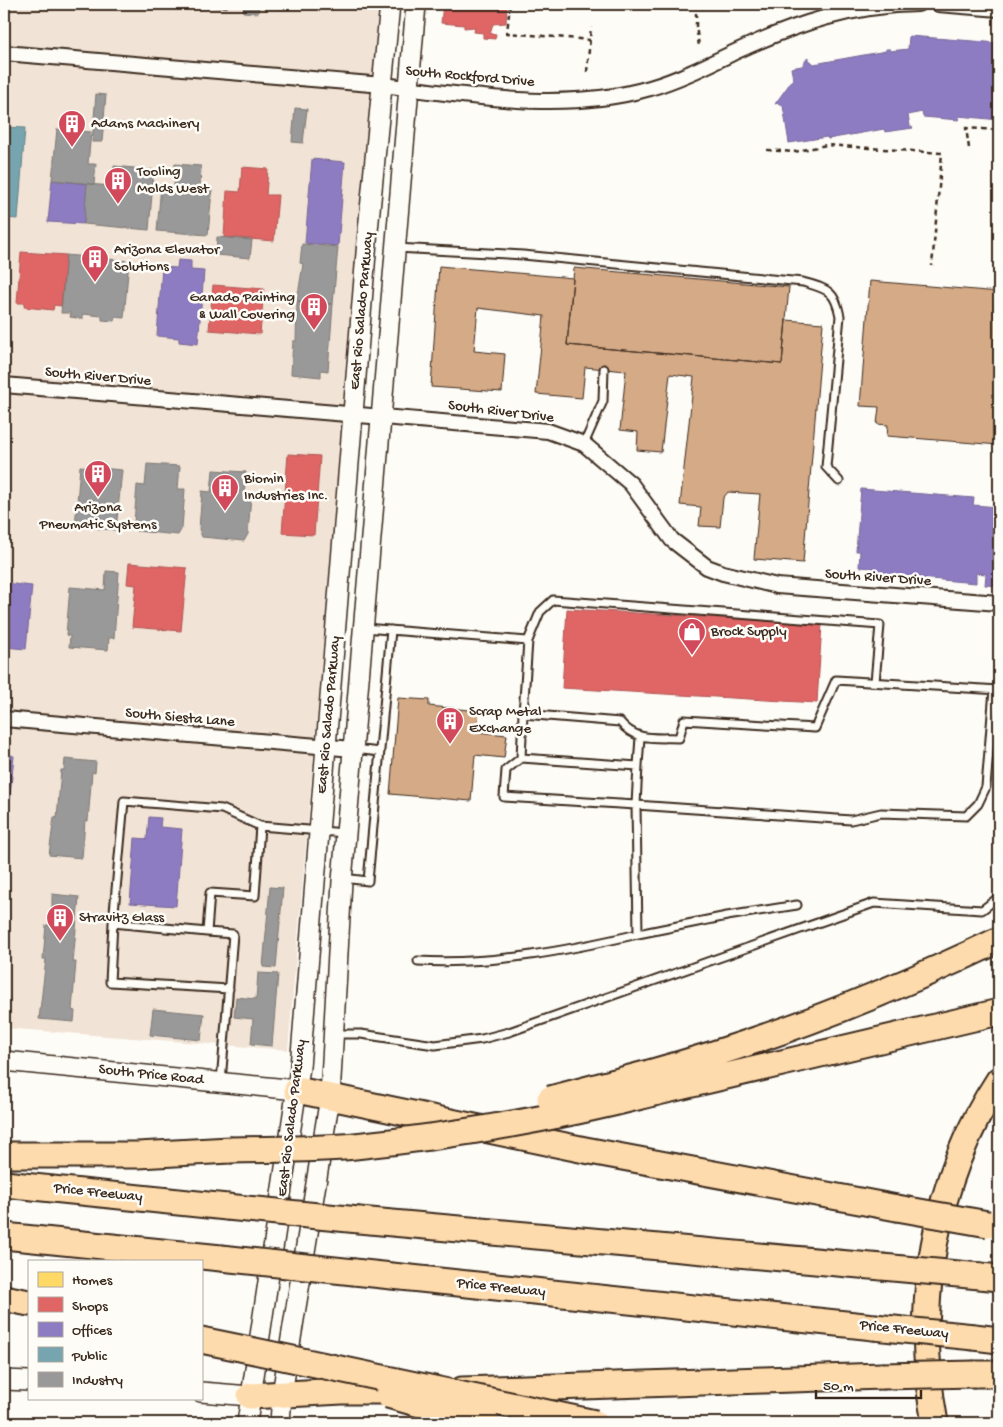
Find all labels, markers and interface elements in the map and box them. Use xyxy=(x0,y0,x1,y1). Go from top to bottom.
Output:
street label: South Rockford Drive xyxy=(405,62,536,92)
building icon: Adams Machinery xyxy=(57,109,87,148)
place label: Adams Machinery xyxy=(91,115,200,133)
place label: Tooling Molds West xyxy=(136,163,210,198)
building icon: Tooling Molds West xyxy=(103,166,133,205)
street label: East Rio Salado Parkway xyxy=(346,231,378,391)
place label: Arizona Elevator Solutions xyxy=(114,241,221,276)
building icon: Arizona Elevator Solutions xyxy=(80,244,110,283)
place label: Ganado Painting & Wall Covering xyxy=(190,289,295,324)
building icon: Ganado Painting & Wall Covering xyxy=(299,292,329,331)
street label: South River Drive xyxy=(44,363,152,391)
street label: South River Drive xyxy=(447,397,555,427)
building icon: Arizona Pneumatic Systems xyxy=(83,459,113,498)
place label: Biomin Industries Inc. xyxy=(243,470,328,505)
building icon: Biomin Industries Inc. xyxy=(210,473,240,512)
place label: Arizona Pneumatic Systems xyxy=(38,499,157,534)
street label: South River Drive xyxy=(824,565,932,591)
shop icon: Brock Supply xyxy=(677,617,707,656)
place label: Brock Supply xyxy=(710,623,787,641)
street label: East Rio Salado Parkway xyxy=(313,635,345,795)
place label: Scrap Metal Exchange xyxy=(469,703,542,738)
street label: South Siesta Lane xyxy=(125,704,236,732)
building icon: Scrap Metal Exchange xyxy=(435,706,465,745)
building icon: Stravitz Glass xyxy=(45,903,75,942)
place label: Stravitz Glass xyxy=(79,909,164,927)
street label: East Rio Salado Parkway xyxy=(273,1038,311,1198)
street label: South Price Road xyxy=(98,1061,206,1090)
street label: Price Freeway xyxy=(52,1179,144,1207)
legend xyxy=(28,1260,202,1400)
text: Homes xyxy=(72,1272,113,1290)
street label: Price Freeway xyxy=(455,1274,547,1302)
text: Shops xyxy=(72,1298,108,1316)
street label: Price Freeway xyxy=(858,1316,950,1344)
text: Offices xyxy=(72,1322,112,1340)
text: Public xyxy=(71,1348,108,1366)
scale bar xyxy=(816,1367,920,1399)
text: Industry xyxy=(72,1372,124,1390)
text: 50 m xyxy=(823,1378,854,1396)

